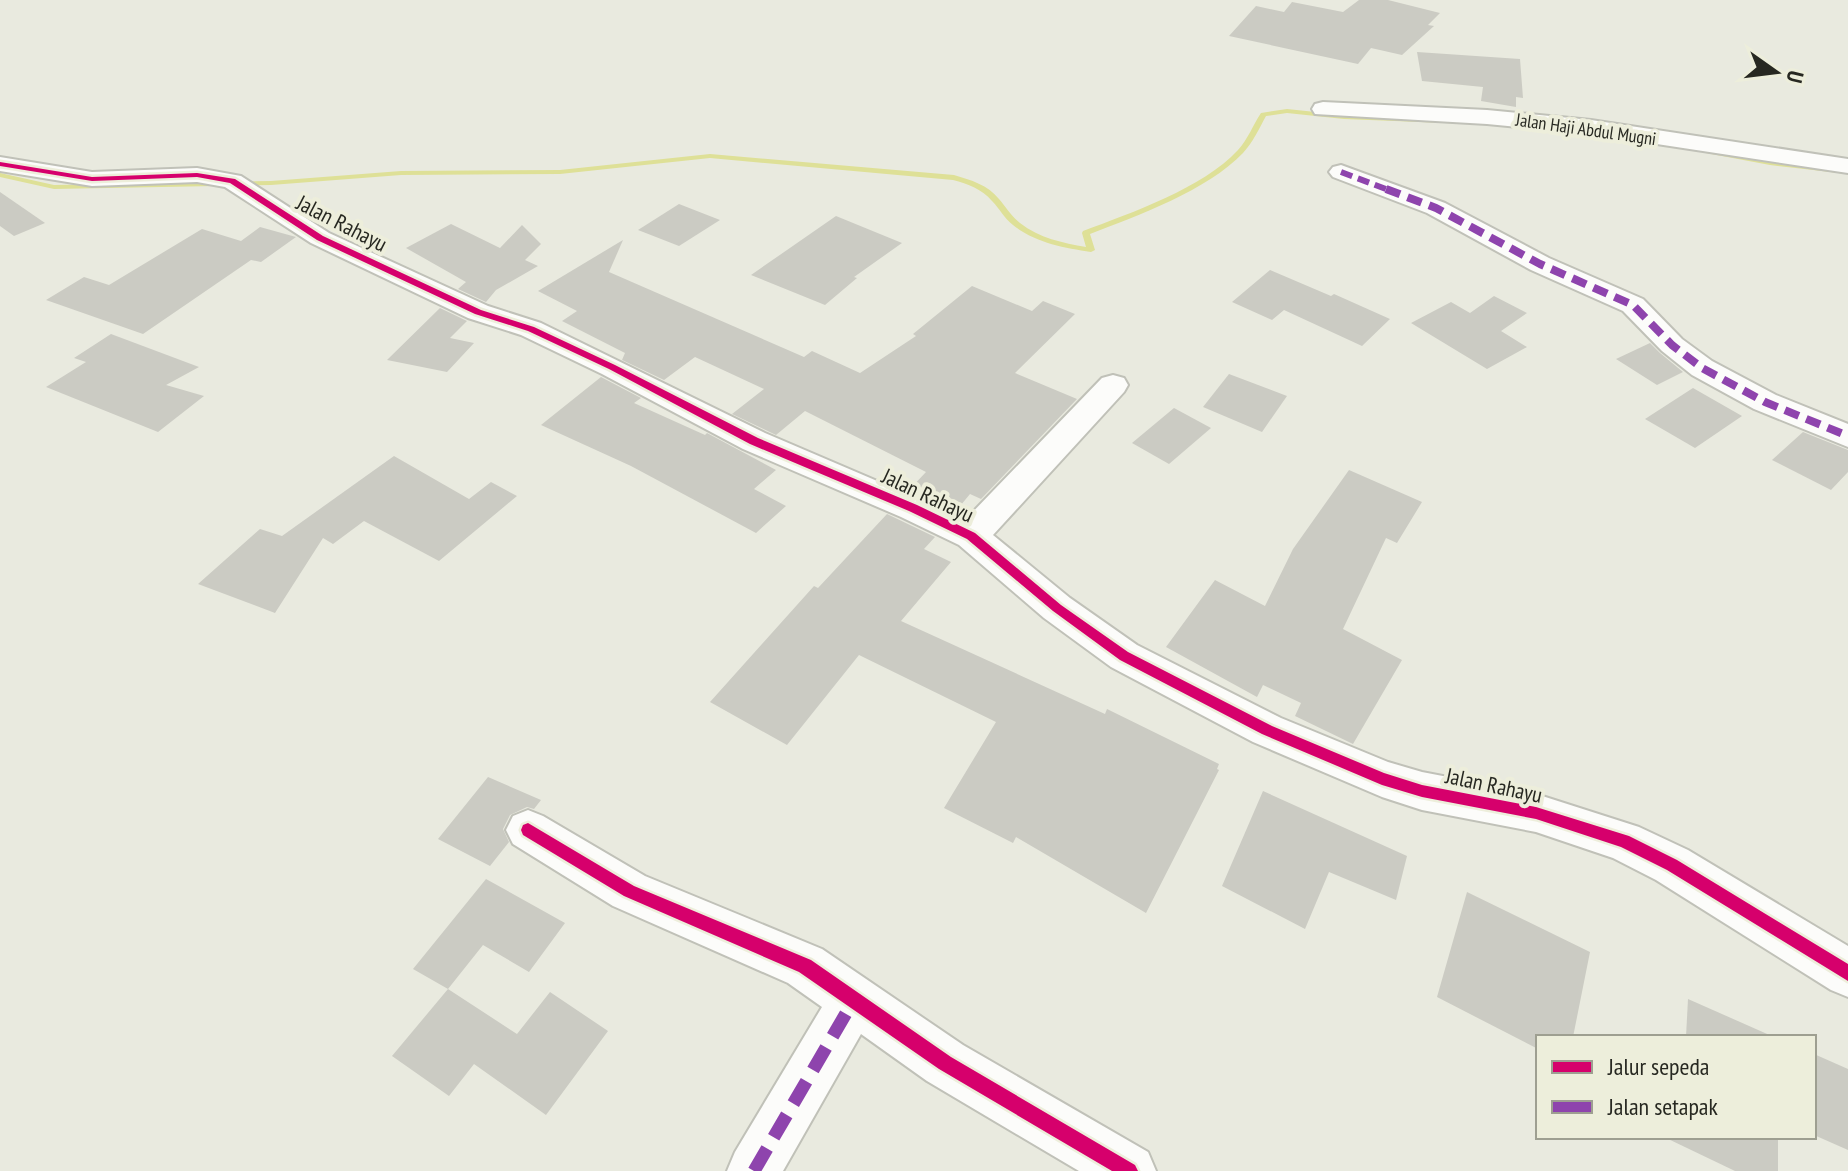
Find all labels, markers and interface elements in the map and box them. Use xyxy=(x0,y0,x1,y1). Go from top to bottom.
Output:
north arrow xyxy=(1736,32,1816,112)
text: U xyxy=(1780,68,1810,86)
street label: Jalan Haji Abdul Mugni xyxy=(1513,108,1658,150)
street label: Jalan Rahayu xyxy=(291,188,392,258)
street label: Jalan Rahayu xyxy=(877,461,978,528)
street label: Jalan Rahayu xyxy=(1442,761,1545,809)
legend xyxy=(1536,1035,1816,1139)
text: Jalur sepeda xyxy=(1607,1051,1709,1082)
text: Jalan setapak xyxy=(1607,1091,1718,1122)

